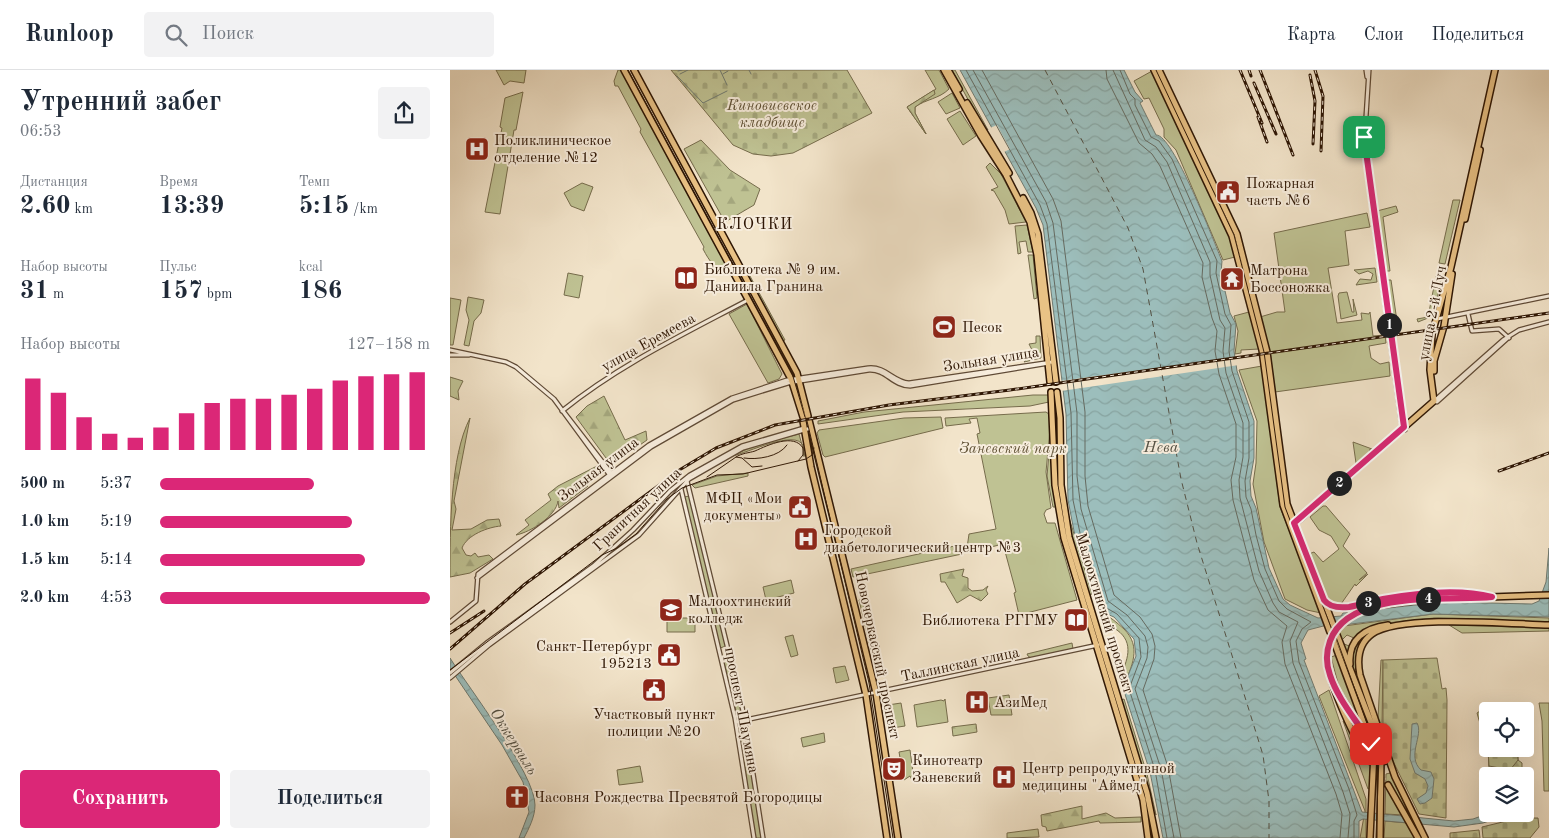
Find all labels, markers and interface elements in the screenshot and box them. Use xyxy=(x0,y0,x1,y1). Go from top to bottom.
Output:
search box xyxy=(144,12,494,57)
icon: search xyxy=(162,21,190,49)
text: Runloop xyxy=(25,23,114,47)
text: Поиск xyxy=(202,25,254,44)
text: Карта xyxy=(1287,26,1336,44)
text: Слои xyxy=(1364,26,1403,44)
text: Поделиться xyxy=(1431,26,1524,44)
button: share xyxy=(378,87,430,139)
text: Утренний забег xyxy=(20,89,221,117)
park label: Киновиевское кладбище xyxy=(726,99,817,131)
pin xyxy=(1343,116,1385,158)
icon: arrive xyxy=(1350,123,1378,151)
text: 06:53 xyxy=(20,124,62,140)
place label: Поликлиническое отделение №12 xyxy=(494,134,611,166)
hospital icon: Поликлиническое отделение №12 xyxy=(464,136,490,162)
text: Дистанция xyxy=(20,175,88,189)
text: Время xyxy=(159,175,198,189)
text: Темп xyxy=(299,175,330,189)
place label: Пожарная часть №6 xyxy=(1246,177,1315,209)
public building icon: Пожарная часть №6 xyxy=(1215,179,1241,205)
text: 2.60 xyxy=(20,194,71,219)
text: 13:39 xyxy=(159,194,224,219)
text: 5:15 xyxy=(299,194,349,219)
text: km xyxy=(71,202,93,216)
text: /km xyxy=(349,202,378,216)
district label: КЛОЧКИ xyxy=(717,217,793,233)
text: Набор высоты xyxy=(20,260,108,274)
text: Пульс xyxy=(159,260,197,274)
text: kcal xyxy=(299,260,323,274)
place label: Библиотека № 9 им. Даниила Гранина xyxy=(704,263,840,295)
place label: Матрона Боссоножка xyxy=(1250,264,1331,296)
library icon: Библиотека № 9 им. Даниила Гранина xyxy=(673,265,699,291)
street label: улица 2-й Луч xyxy=(1417,265,1450,362)
temple icon: Матрона Боссоножка xyxy=(1219,266,1245,292)
text: 31 xyxy=(20,279,49,304)
text: 157 xyxy=(159,279,203,304)
text: 186 xyxy=(299,279,342,304)
text: m xyxy=(49,287,64,301)
text: bpm xyxy=(203,287,232,301)
street label: улица Еремеева xyxy=(599,311,699,375)
pin: 1 xyxy=(1376,312,1402,338)
sports icon: Песок xyxy=(931,314,957,340)
text: 1 xyxy=(1385,318,1394,332)
place label: Песок xyxy=(962,321,1003,336)
text: Набор высоты xyxy=(20,337,120,353)
text: 127–158 m xyxy=(347,337,430,353)
street label: Зольная улица xyxy=(942,345,1041,375)
street label: Зольная улица xyxy=(556,435,642,505)
water label: Нева xyxy=(1143,440,1179,456)
park label: Заневский парк xyxy=(959,441,1067,457)
street label: Гранитная улица xyxy=(591,465,685,555)
pin: 2 xyxy=(1326,470,1352,496)
text: 500 m xyxy=(20,476,65,492)
text: 5:37 xyxy=(100,476,132,492)
text: 2 xyxy=(1335,476,1344,490)
place label: МФЦ «Мои документы» xyxy=(704,492,782,524)
public building icon: МФЦ «Мои документы» xyxy=(787,494,813,520)
text: 1.0 km xyxy=(20,514,69,530)
text: 5:19 xyxy=(100,514,132,530)
place label: Городской диабетологический центр №3 xyxy=(824,524,1021,556)
hospital icon: Городской диабетологический центр №3 xyxy=(793,526,819,552)
street label: Малоохтинский проспект xyxy=(1072,531,1135,696)
text: 1.5 km xyxy=(20,552,69,568)
text: 5:14 xyxy=(100,552,132,568)
street label: Новочеркасский проспект xyxy=(851,570,902,741)
pin: 4 xyxy=(1416,586,1440,612)
text: 2.0 km xyxy=(20,590,69,606)
text: 4:53 xyxy=(100,590,132,606)
pin: 3 xyxy=(1356,590,1380,616)
text: 4 xyxy=(1424,592,1433,606)
place label: Малоохтинский колледж xyxy=(688,595,791,627)
text: 3 xyxy=(1364,596,1373,610)
school or university icon: Малоохтинский колледж xyxy=(658,597,684,623)
library icon: Библиотека РГГМУ xyxy=(1063,607,1089,633)
place label: Библиотека РГГМУ xyxy=(922,614,1058,629)
place label: Санкт-Петербург 195213 xyxy=(536,640,652,672)
public building icon: Санкт-Петербург 195213 xyxy=(656,642,682,668)
street label: Таллинская улица xyxy=(900,645,1021,685)
street label: проспект Шаумяна xyxy=(721,646,760,775)
public building icon: Участковый пункт полиции №20 xyxy=(641,677,667,703)
hospital icon: АзиМед xyxy=(964,689,990,715)
place label: АзиМед xyxy=(994,696,1048,711)
map controls xyxy=(1479,702,1534,822)
button: locate xyxy=(1479,702,1534,757)
water label: Оккервиль xyxy=(486,706,540,778)
place label: Участковый пункт полиции №20 xyxy=(593,708,715,740)
pin xyxy=(1350,723,1392,765)
icon: check xyxy=(1357,730,1385,758)
place label: Кинотеатр Заневский xyxy=(912,754,983,786)
theatre icon: Кинотеатр Заневский xyxy=(881,756,907,782)
place label: Центр репродуктивной медицины "Аймед" xyxy=(1022,762,1175,794)
hospital icon: Центр репродуктивной медицины "Аймед" xyxy=(991,764,1017,790)
button: layers xyxy=(1479,767,1534,822)
button: Сохранить xyxy=(20,770,220,828)
button: Поделиться xyxy=(230,770,430,828)
church icon: Часовня Рождества Пресвятой Богородицы xyxy=(504,784,530,810)
place label: Часовня Рождества Пресвятой Богородицы xyxy=(534,791,823,806)

